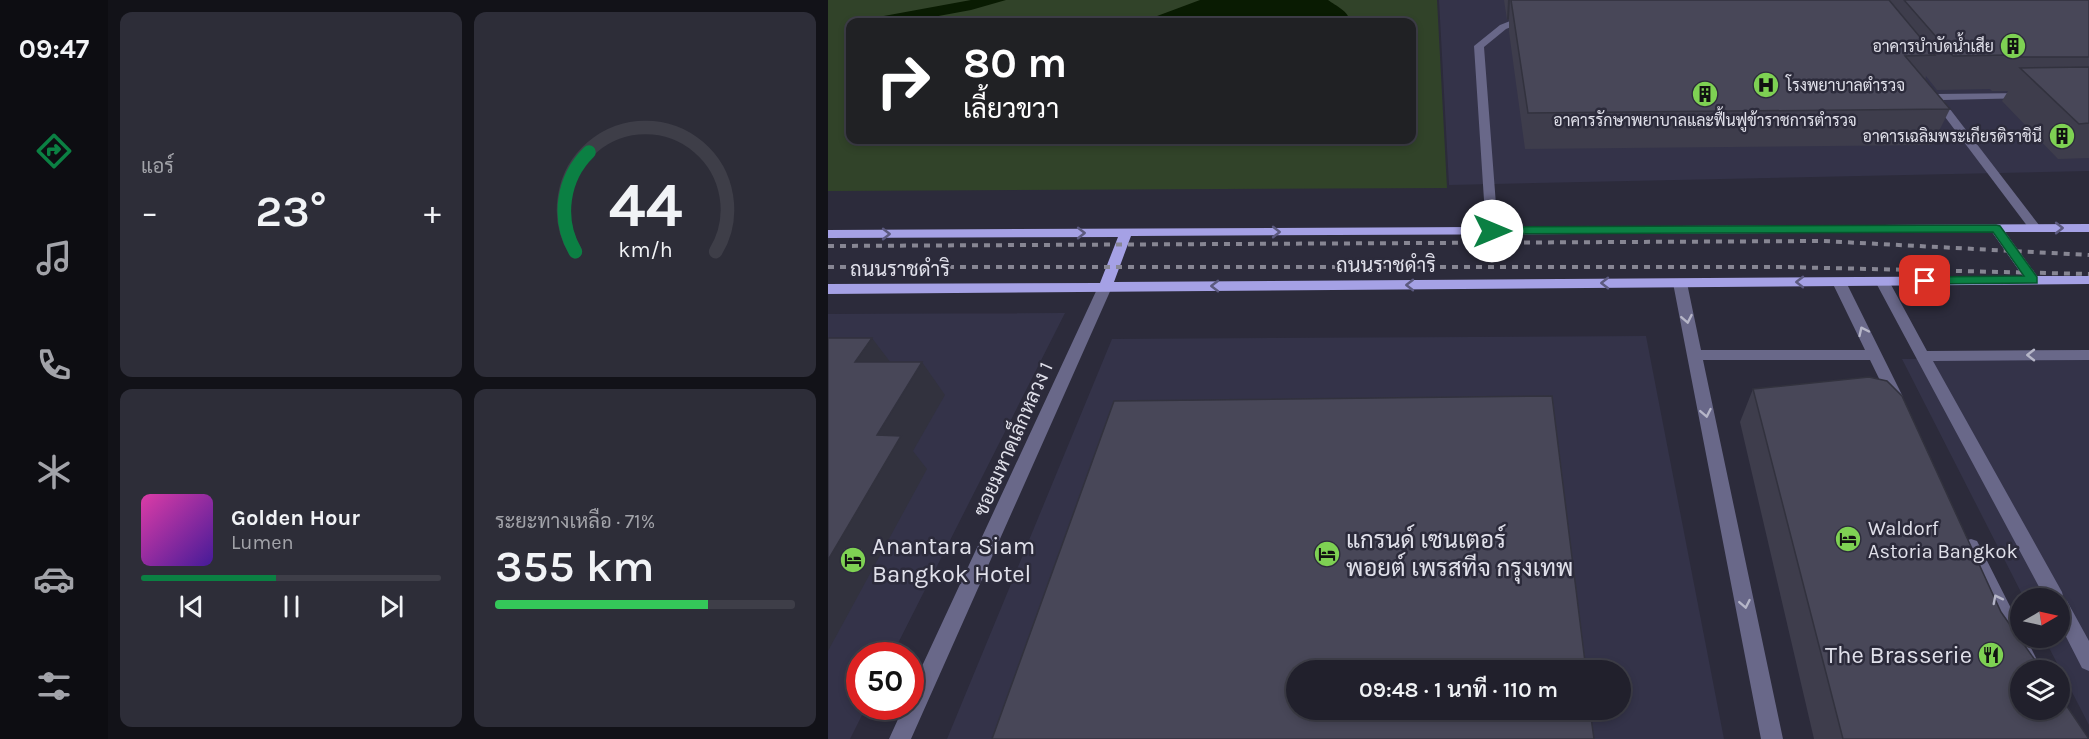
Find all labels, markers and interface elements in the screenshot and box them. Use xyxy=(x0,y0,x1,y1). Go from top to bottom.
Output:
building icon: อาคารบำบัดน้ำเสีย xyxy=(1998,31,2028,61)
place label: อาคารบำบัดน้ำเสีย xyxy=(1872,32,1994,56)
text: 09:47 xyxy=(19,33,89,65)
text: 80 m xyxy=(963,38,1067,88)
icon: right xyxy=(864,42,942,120)
hospital icon: โรงพยาบาลตำรวจ xyxy=(1751,70,1781,100)
place label: โรงพยาบาลตำรวจ xyxy=(1785,74,1905,95)
building icon: อาคารรักษาพยาบาลและฟื้นฟูข้าราชการตำรวจ xyxy=(1690,79,1720,109)
text: เลี้ยวขวา xyxy=(963,93,1059,125)
place label: อาคารรักษาพยาบาลและฟื้นฟูข้าราชการตำรวจ xyxy=(1553,106,1857,132)
building icon: อาคารเฉลิมพระเกียรติราชินี xyxy=(2047,121,2077,151)
place label: อาคารเฉลิมพระเกียรติราชินี xyxy=(1863,125,2042,146)
icon: directions xyxy=(33,130,75,172)
text: แอร์ xyxy=(141,155,174,178)
text: 44 xyxy=(608,169,682,242)
text: 23° xyxy=(255,185,327,237)
text: − xyxy=(141,193,158,231)
text: + xyxy=(424,193,441,231)
position arrow xyxy=(1460,199,1524,263)
one-way arrow xyxy=(2055,222,2064,234)
one-way arrow xyxy=(1272,226,1281,238)
one-way arrow xyxy=(1077,227,1086,239)
one-way arrow xyxy=(882,228,891,240)
icon: music xyxy=(33,237,75,279)
text: km/h xyxy=(618,237,672,262)
street label: ถนนราชดำริ xyxy=(1336,253,1436,277)
pin xyxy=(1899,255,1950,306)
street label: ถนนราชดำริ xyxy=(850,257,950,281)
icon: arrive xyxy=(1908,264,1941,297)
one-way arrow xyxy=(1795,276,1804,288)
one-way arrow xyxy=(1600,277,1609,289)
one-way arrow xyxy=(1405,279,1414,291)
one-way arrow xyxy=(1210,280,1219,292)
one-way arrow xyxy=(1680,314,1693,324)
one-way arrow xyxy=(1858,327,1870,338)
icon: phone xyxy=(33,344,75,386)
one-way arrow xyxy=(2026,349,2035,361)
street label: ซอยมหาดเล็กหลวง 1 xyxy=(965,357,1058,520)
one-way arrow xyxy=(1699,407,1712,417)
icon: climate xyxy=(33,451,75,493)
text: Golden Hour xyxy=(231,505,360,531)
text: ระยะทางเหลือ · 71% xyxy=(495,510,655,533)
place label: Waldorf Astoria Bangkok xyxy=(1868,517,2018,563)
place label: แกรนด์ เซนเตอร์ พอยต์ เพรสทีจ กรุงเทพ xyxy=(1346,524,1573,584)
hotel icon: Waldorf Astoria Bangkok xyxy=(1833,524,1863,554)
text: Lumen xyxy=(231,531,294,554)
place label: Anantara Siam Bangkok Hotel xyxy=(872,532,1035,588)
hotel icon: แกรนด์ เซนเตอร์ พอยต์ เพรสทีจ กรุงเทพ xyxy=(1312,539,1342,569)
text: 355 km xyxy=(495,540,655,592)
hotel icon: Anantara Siam Bangkok Hotel xyxy=(838,545,868,575)
icon: car xyxy=(33,558,75,600)
north arrow xyxy=(2010,588,2070,648)
map controls xyxy=(2010,588,2070,720)
icon: previous xyxy=(175,590,208,623)
icon: pause xyxy=(275,590,308,623)
icon: next xyxy=(375,590,408,623)
one-way arrow xyxy=(1993,595,2004,606)
one-way arrow xyxy=(1737,598,1750,608)
restaurant icon: The Brasserie xyxy=(1976,640,2006,670)
place label: The Brasserie xyxy=(1825,641,1972,669)
speed limit sign: 50 xyxy=(846,642,924,720)
button: layers xyxy=(2010,660,2070,720)
icon: filters xyxy=(33,665,75,707)
text: 09:48 · 1 นาที · 110 m xyxy=(1359,677,1558,703)

